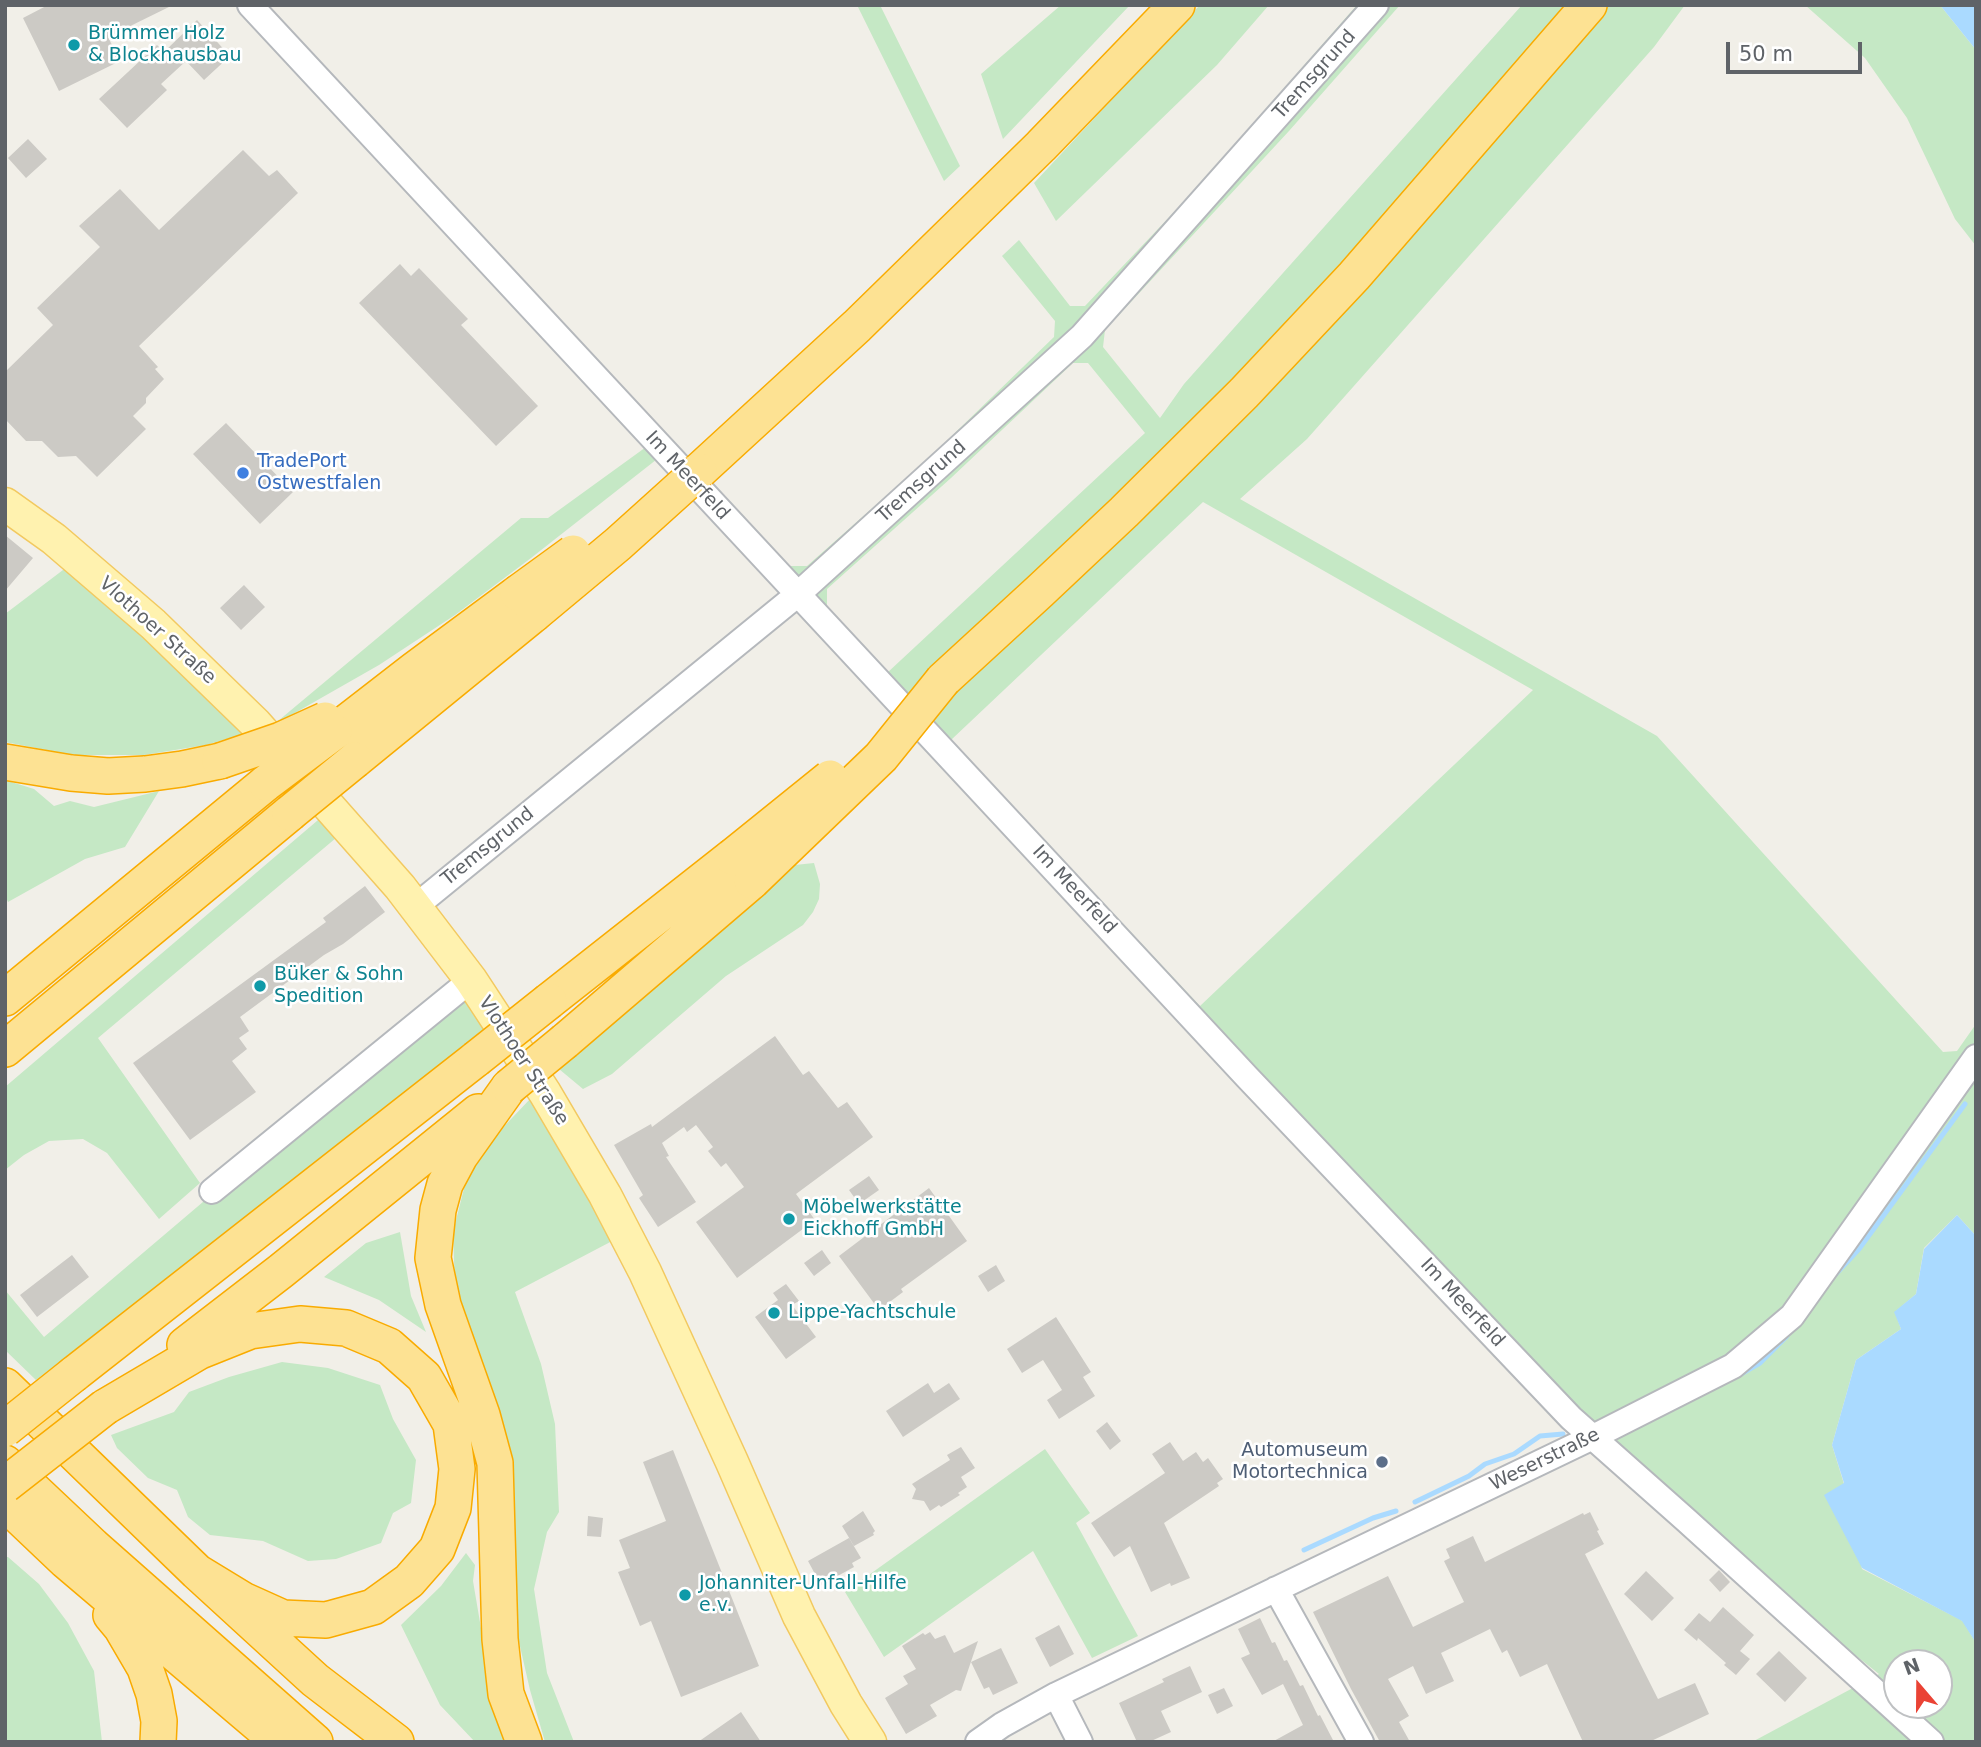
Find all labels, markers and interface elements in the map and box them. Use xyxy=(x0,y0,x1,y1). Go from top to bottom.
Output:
place label: Brümmer Holz & Blockhausbau xyxy=(88,23,242,67)
street label: Tremsgrund xyxy=(1269,26,1361,124)
scale bar xyxy=(1729,28,1866,72)
marker: Brümmer Holz & Blockhausbau xyxy=(66,37,82,53)
text: 50 m xyxy=(1739,42,1793,66)
street label: Im Meerfeld xyxy=(640,427,734,525)
street label: Tremsgrund xyxy=(873,436,971,528)
place label: TradePort Ostwestfalen xyxy=(257,451,381,495)
marker: TradePort Ostwestfalen xyxy=(235,465,251,481)
street label: Vlothoer Straße xyxy=(94,573,220,689)
street label: Tremsgrund xyxy=(437,803,539,891)
street label: Im Meerfeld xyxy=(1027,841,1121,939)
place label: Büker & Sohn Spedition xyxy=(274,964,404,1008)
marker: Büker & Sohn Spedition xyxy=(252,978,268,994)
street label: Vlothoer Straße xyxy=(473,992,573,1130)
place label: Möbelwerkstätte Eickhoff GmbH xyxy=(803,1197,962,1241)
marker: Möbelwerkstätte Eickhoff GmbH xyxy=(781,1211,797,1227)
street label: Im Meerfeld xyxy=(1415,1254,1509,1352)
place label: Lippe-Yachtschule xyxy=(788,1302,956,1324)
marker: Lippe-Yachtschule xyxy=(766,1305,782,1321)
street label: Weserstraße xyxy=(1486,1424,1604,1496)
place label: Automuseum Motortechnica xyxy=(1232,1440,1368,1484)
marker: Automuseum Motortechnica xyxy=(1374,1454,1390,1470)
place label: Johanniter-Unfall-Hilfe e.v. xyxy=(699,1573,907,1617)
marker: Johanniter-Unfall-Hilfe e.v. xyxy=(677,1587,693,1603)
north arrow xyxy=(1883,1649,1953,1719)
text: N xyxy=(1900,1653,1923,1679)

